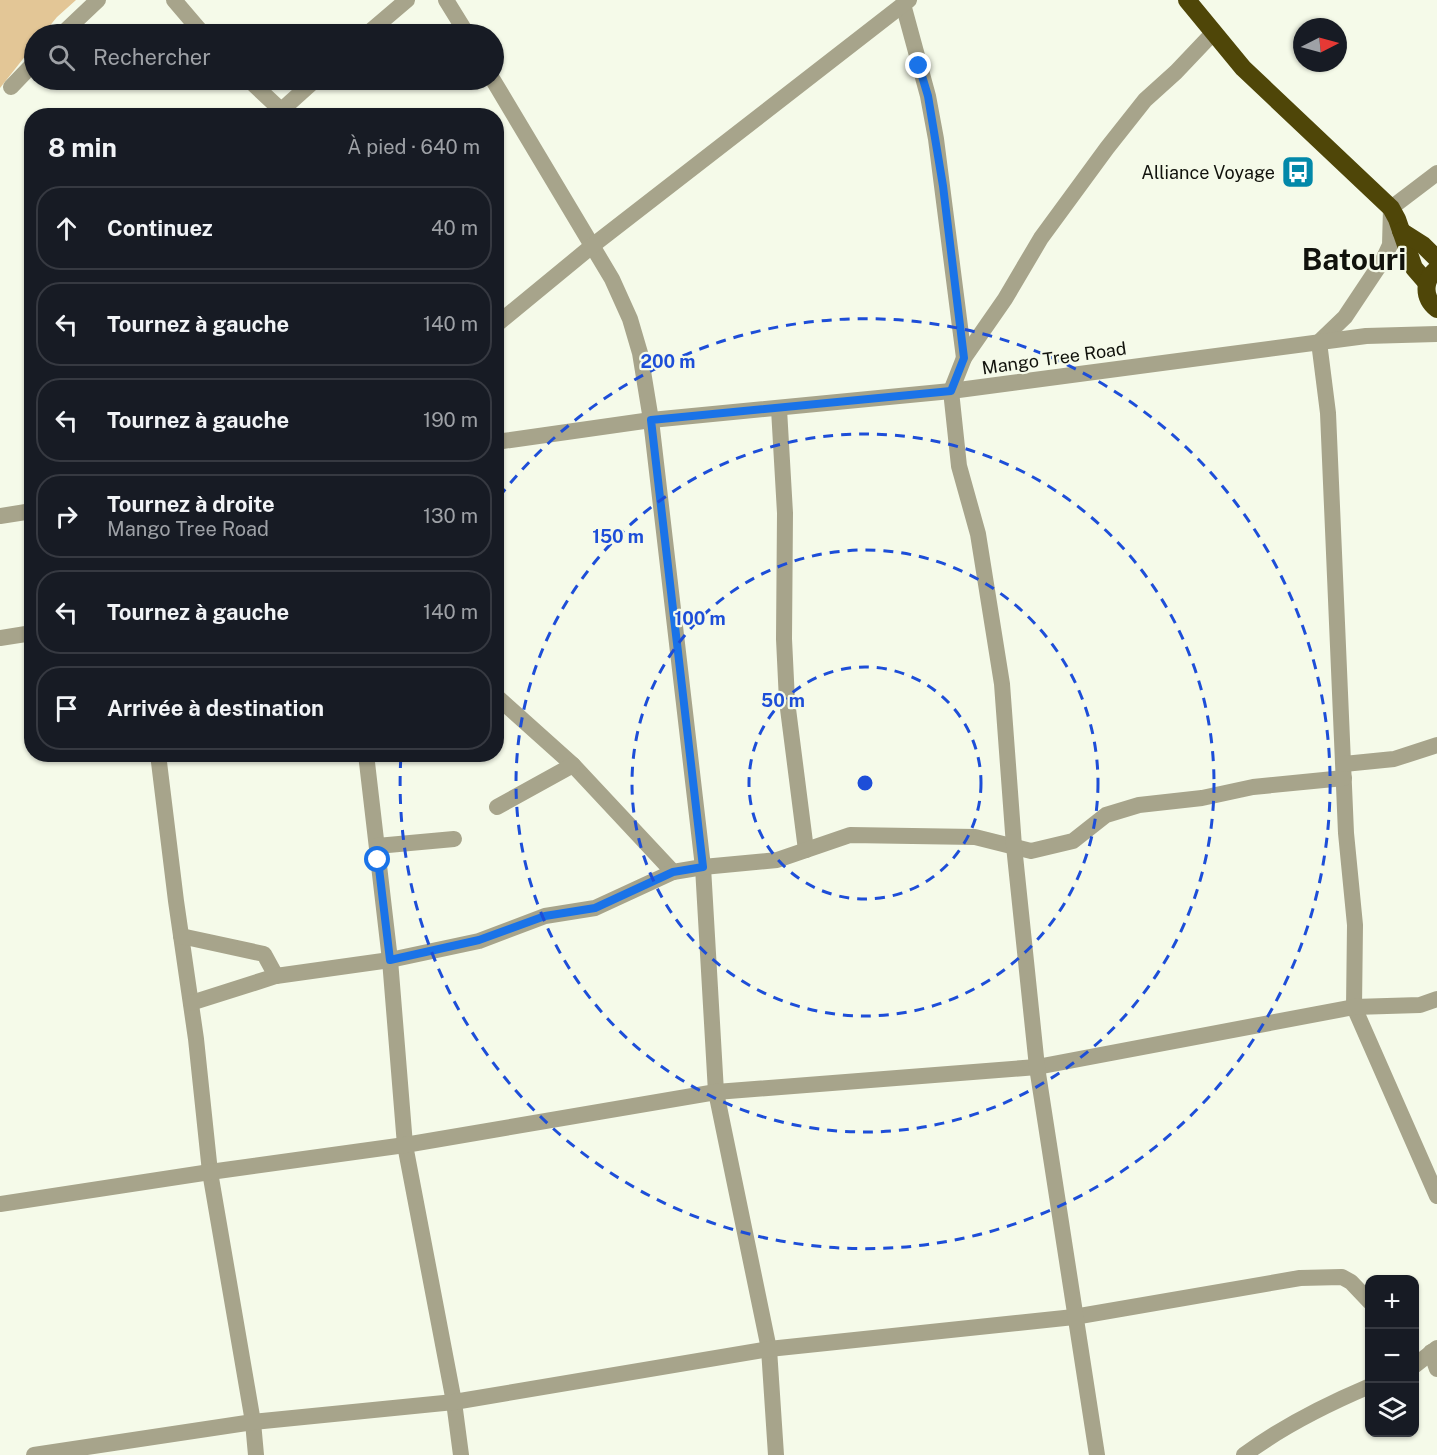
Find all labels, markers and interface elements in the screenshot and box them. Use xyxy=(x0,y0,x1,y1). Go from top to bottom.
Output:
north arrow xyxy=(1293,18,1347,72)
search box xyxy=(24,24,504,90)
icon: search xyxy=(45,41,78,74)
text: Rechercher xyxy=(93,44,211,70)
route end xyxy=(905,52,931,78)
text: 8 min xyxy=(48,132,117,163)
text: À pied · 640 m xyxy=(347,135,480,159)
bus stop icon: Alliance Voyage xyxy=(1280,154,1316,190)
place label: Alliance Voyage xyxy=(1141,162,1275,183)
icon: ahead xyxy=(50,212,83,245)
text: Continuez xyxy=(107,215,213,241)
text: 40 m xyxy=(431,216,478,240)
district label: Batouri xyxy=(1302,241,1406,277)
icon: left xyxy=(50,308,83,341)
text: Tournez à gauche xyxy=(107,311,289,337)
text: 140 m xyxy=(423,312,478,336)
street label: Mango Tree Road xyxy=(980,337,1128,379)
text: 200 m xyxy=(641,351,695,372)
icon: left xyxy=(50,404,83,437)
text: Tournez à gauche xyxy=(107,407,289,433)
text: 190 m xyxy=(423,408,478,432)
text: Tournez à droite xyxy=(107,491,275,517)
icon: right xyxy=(50,500,83,533)
text: 130 m xyxy=(423,504,478,528)
text: Mango Tree Road xyxy=(107,517,269,541)
text: 150 m xyxy=(592,526,644,547)
icon: left xyxy=(50,596,83,629)
text: Tournez à gauche xyxy=(107,599,289,625)
text: 140 m xyxy=(423,600,478,624)
text: 100 m xyxy=(674,608,726,629)
text: 50 m xyxy=(761,690,805,711)
icon: arrive xyxy=(50,692,83,725)
text: Arrivée à destination xyxy=(107,695,324,721)
centre of rings xyxy=(855,773,875,793)
route start xyxy=(364,846,390,872)
map controls xyxy=(1365,1275,1419,1437)
button: + xyxy=(1365,1275,1419,1329)
button: − xyxy=(1365,1329,1419,1383)
button: layers xyxy=(1365,1383,1419,1437)

